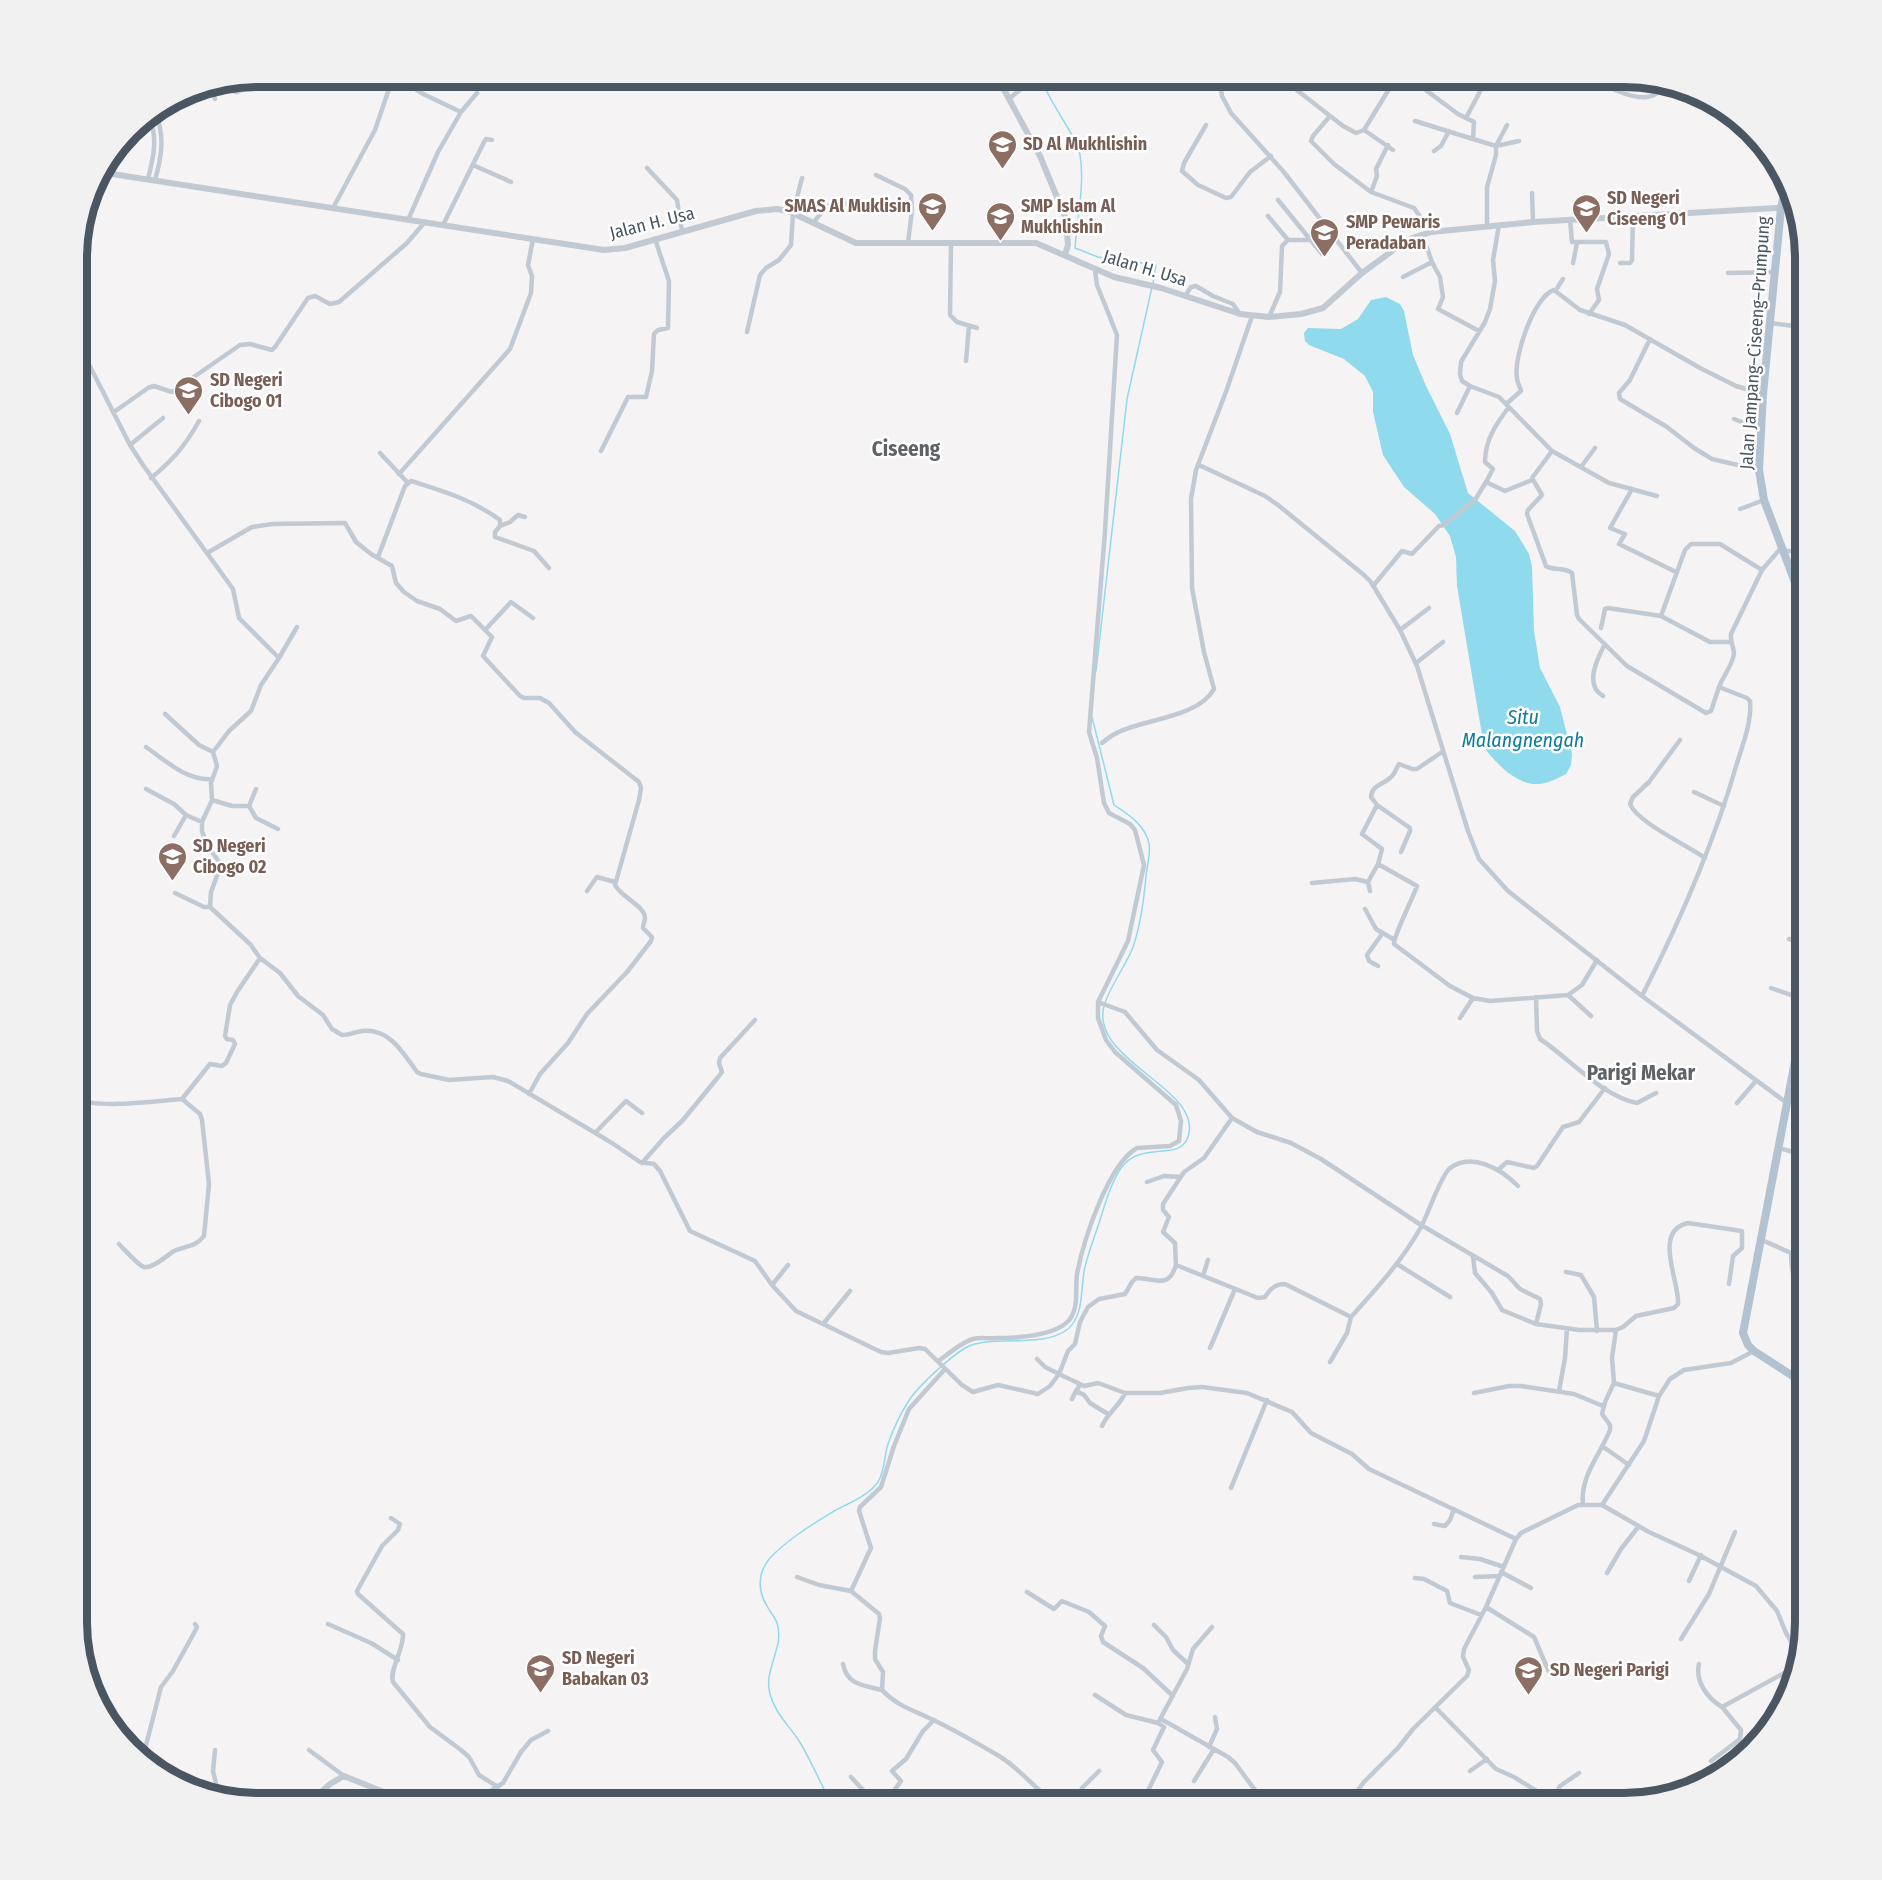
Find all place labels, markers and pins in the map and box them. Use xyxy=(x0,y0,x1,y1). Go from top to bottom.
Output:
school or university icon: SD Al Mukhlishin xyxy=(986,128,1018,170)
place label: SD Al Mukhlishin xyxy=(1023,133,1147,155)
place label: SD Negeri Ciseeng 01 xyxy=(1607,187,1686,230)
school or university icon: SMAS Al Muklisin xyxy=(916,190,948,232)
school or university icon: SD Negeri Ciseeng 01 xyxy=(1570,192,1602,234)
place label: SMAS Al Muklisin xyxy=(785,195,911,217)
place label: SMP Islam Al Mukhlishin xyxy=(1021,195,1115,238)
school or university icon: SMP Islam Al Mukhlishin xyxy=(984,200,1016,242)
place label: SMP Pewaris Peradaban xyxy=(1346,211,1440,254)
school or university icon: SMP Pewaris Peradaban xyxy=(1309,216,1341,258)
place label: SD Negeri Cibogo 01 xyxy=(210,369,283,412)
school or university icon: SD Negeri Cibogo 01 xyxy=(173,374,205,416)
place label: SD Negeri Cibogo 02 xyxy=(193,835,266,878)
school or university icon: SD Negeri Cibogo 02 xyxy=(156,840,188,882)
place label: SD Negeri Babakan 03 xyxy=(562,1647,649,1690)
school or university icon: SD Negeri Babakan 03 xyxy=(525,1652,557,1694)
school or university icon: SD Negeri Parigi xyxy=(1513,1654,1545,1696)
place label: SD Negeri Parigi xyxy=(1550,1659,1669,1681)

